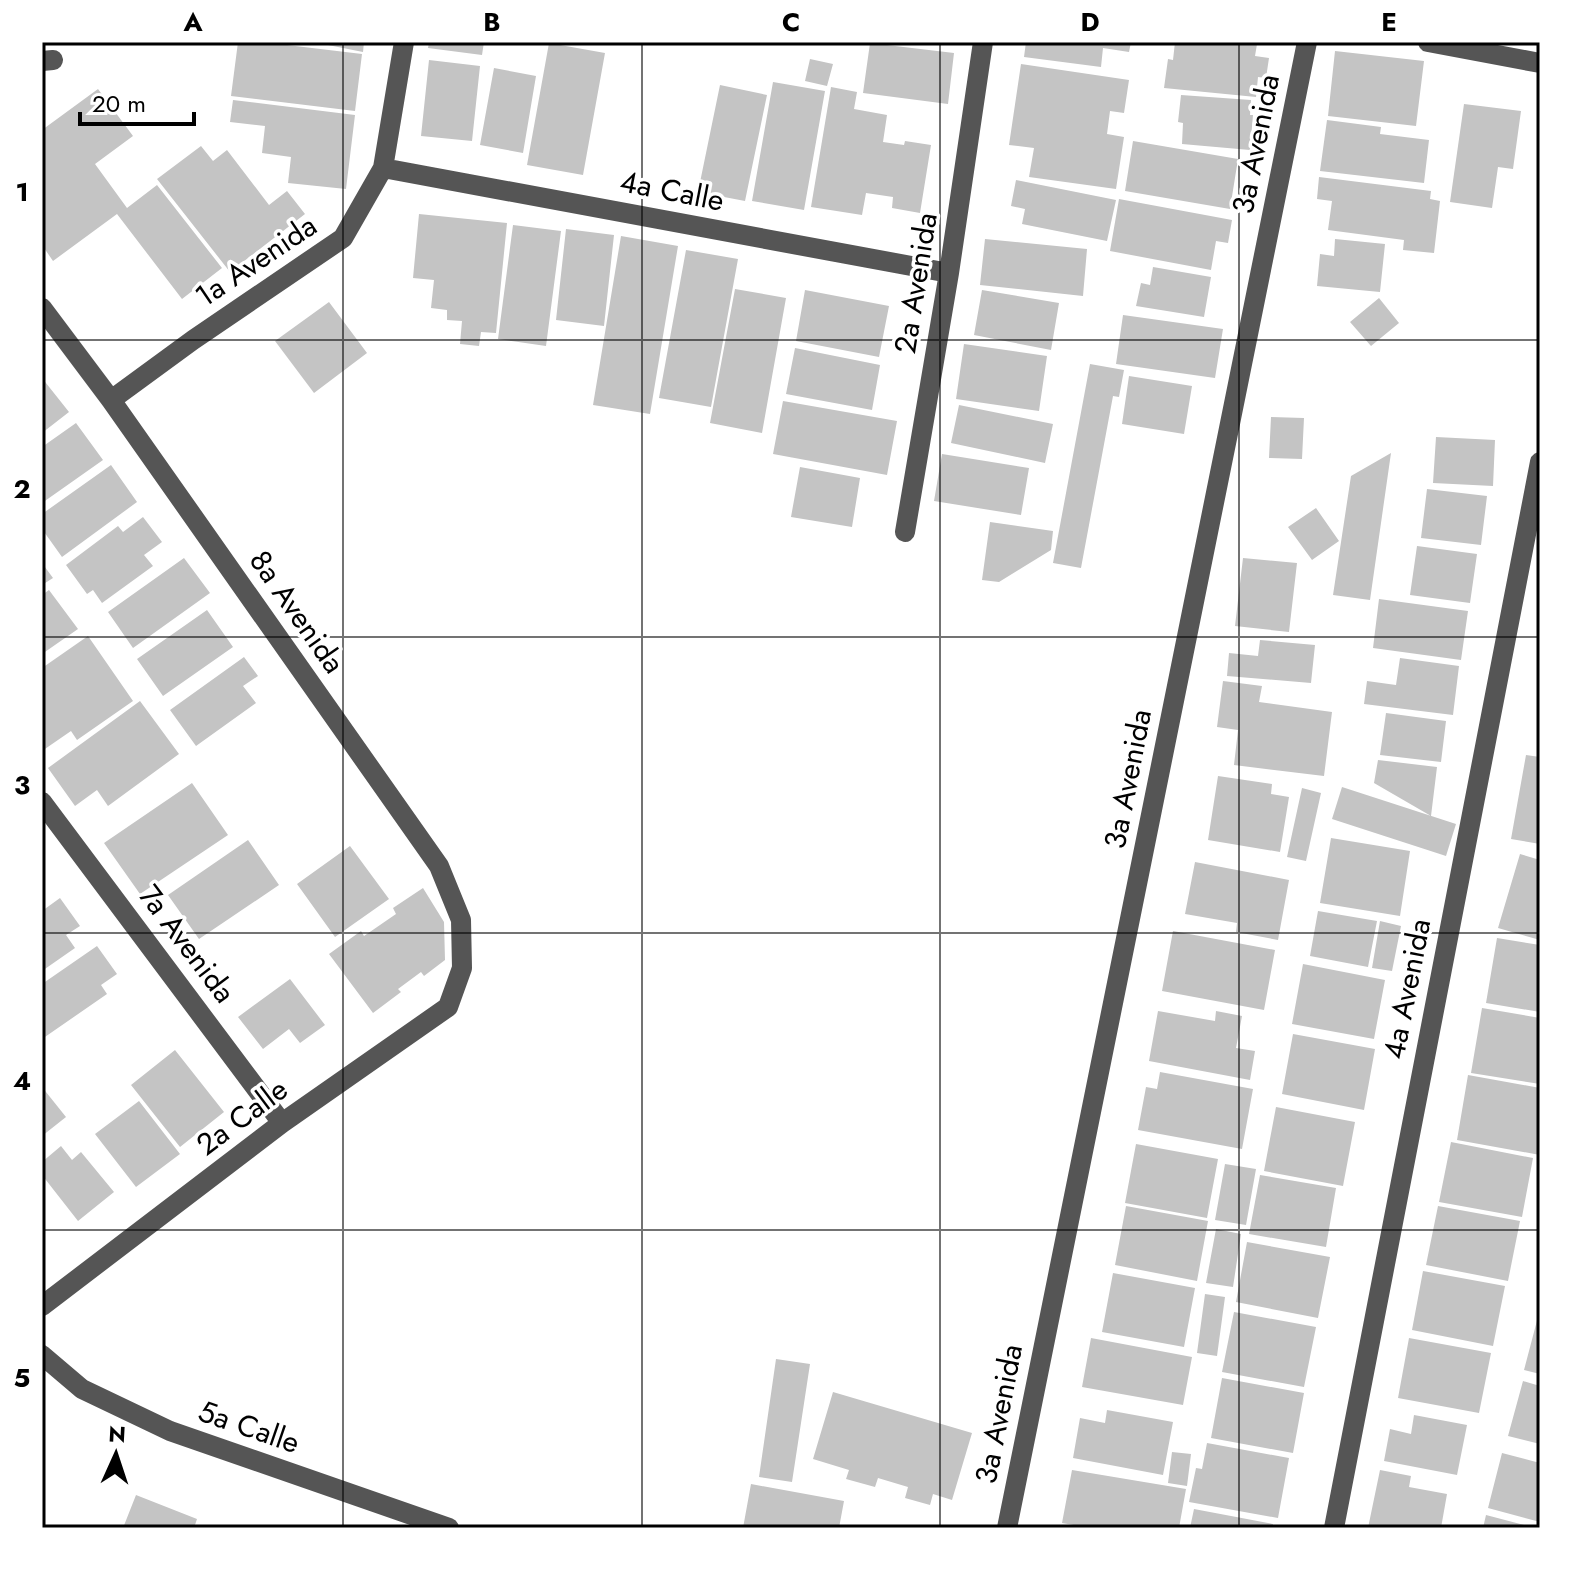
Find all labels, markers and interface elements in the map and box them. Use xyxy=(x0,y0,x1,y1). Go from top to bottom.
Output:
text: A xyxy=(182,3,203,41)
text: B xyxy=(483,3,501,41)
text: C xyxy=(782,3,800,41)
text: D xyxy=(1080,3,1100,41)
text: E xyxy=(1381,3,1397,41)
street label: 3a Avenida xyxy=(1221,70,1290,217)
scale bar xyxy=(80,76,194,126)
text: 20 m xyxy=(92,86,146,121)
street label: 4a Calle xyxy=(616,159,728,222)
text: 1 xyxy=(15,173,29,211)
street label: 1a Avenida xyxy=(186,204,325,317)
street label: 2a Avenida xyxy=(883,209,948,356)
text: 2 xyxy=(13,470,31,508)
street label: 8a Avenida xyxy=(239,541,356,682)
street label: 3a Avenida xyxy=(1093,705,1162,852)
text: 3 xyxy=(14,766,30,804)
street label: 7a Avenida xyxy=(129,876,246,1012)
street label: 4a Avenida xyxy=(1372,915,1441,1063)
text: 4 xyxy=(13,1062,31,1100)
street label: 2a Calle xyxy=(187,1068,296,1165)
street label: 3a Avenida xyxy=(964,1340,1033,1487)
text: 5 xyxy=(14,1359,30,1397)
street label: 5a Calle xyxy=(193,1389,306,1464)
north arrow xyxy=(76,1414,156,1494)
text: N xyxy=(107,1418,127,1450)

